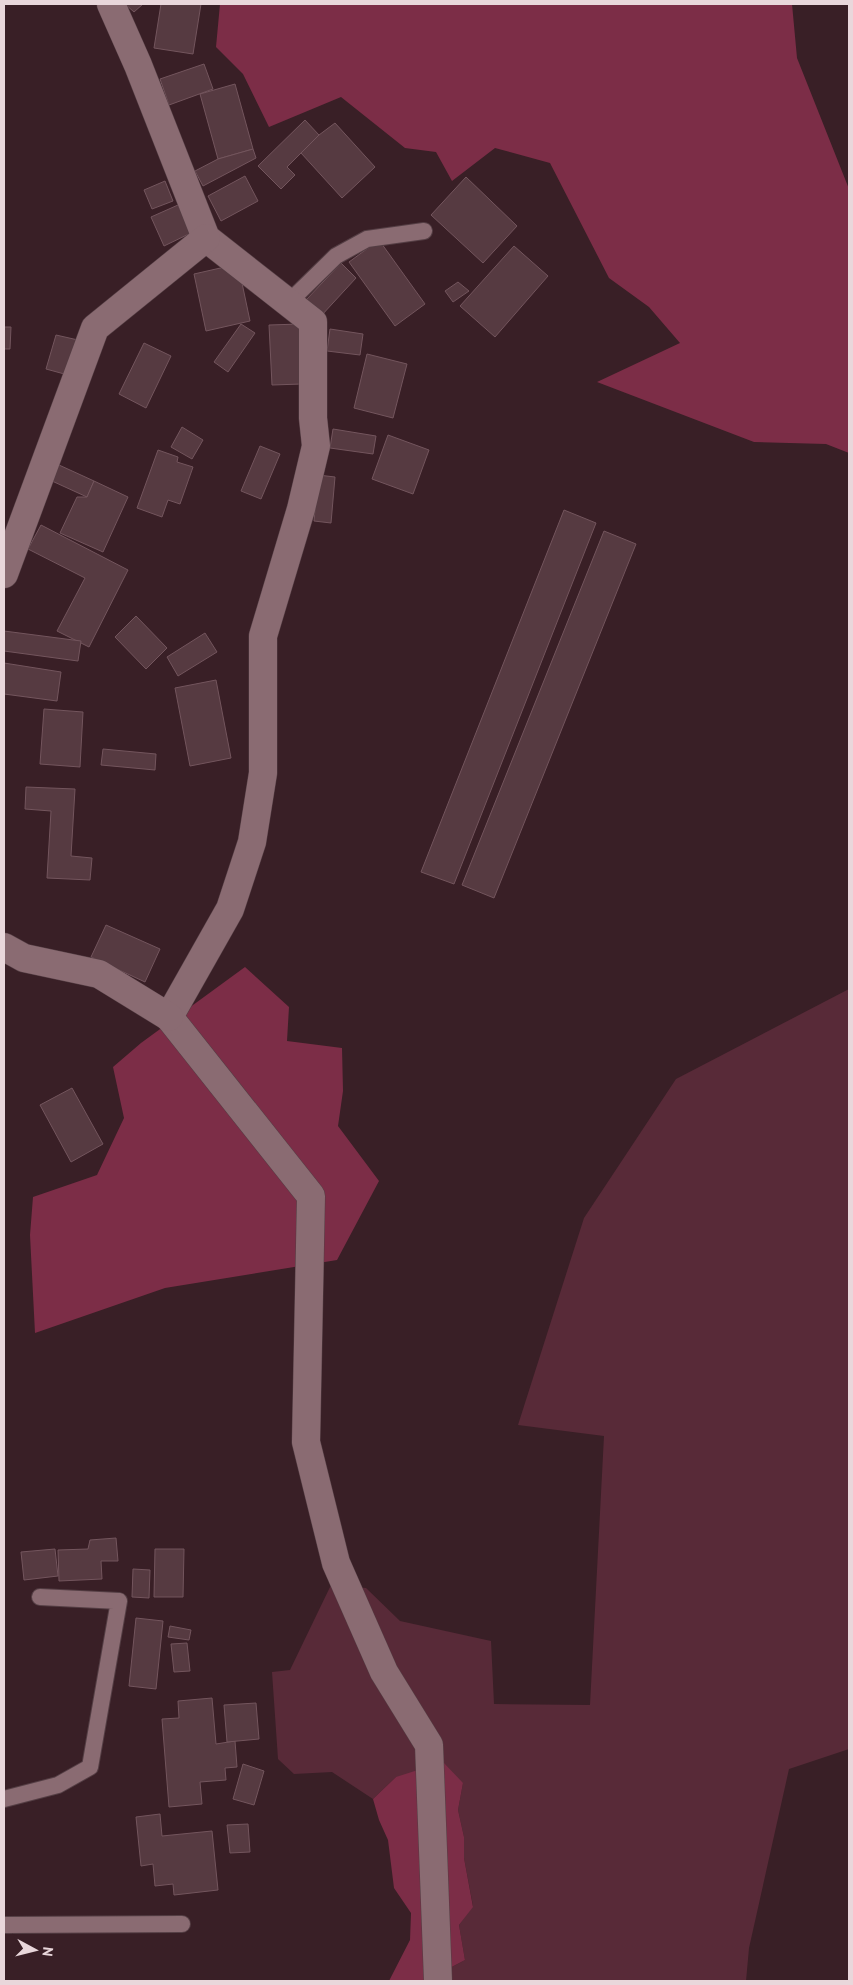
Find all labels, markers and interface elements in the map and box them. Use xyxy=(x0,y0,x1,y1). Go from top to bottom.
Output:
north arrow xyxy=(10,1925,60,1975)
text: N xyxy=(38,1946,57,1957)

